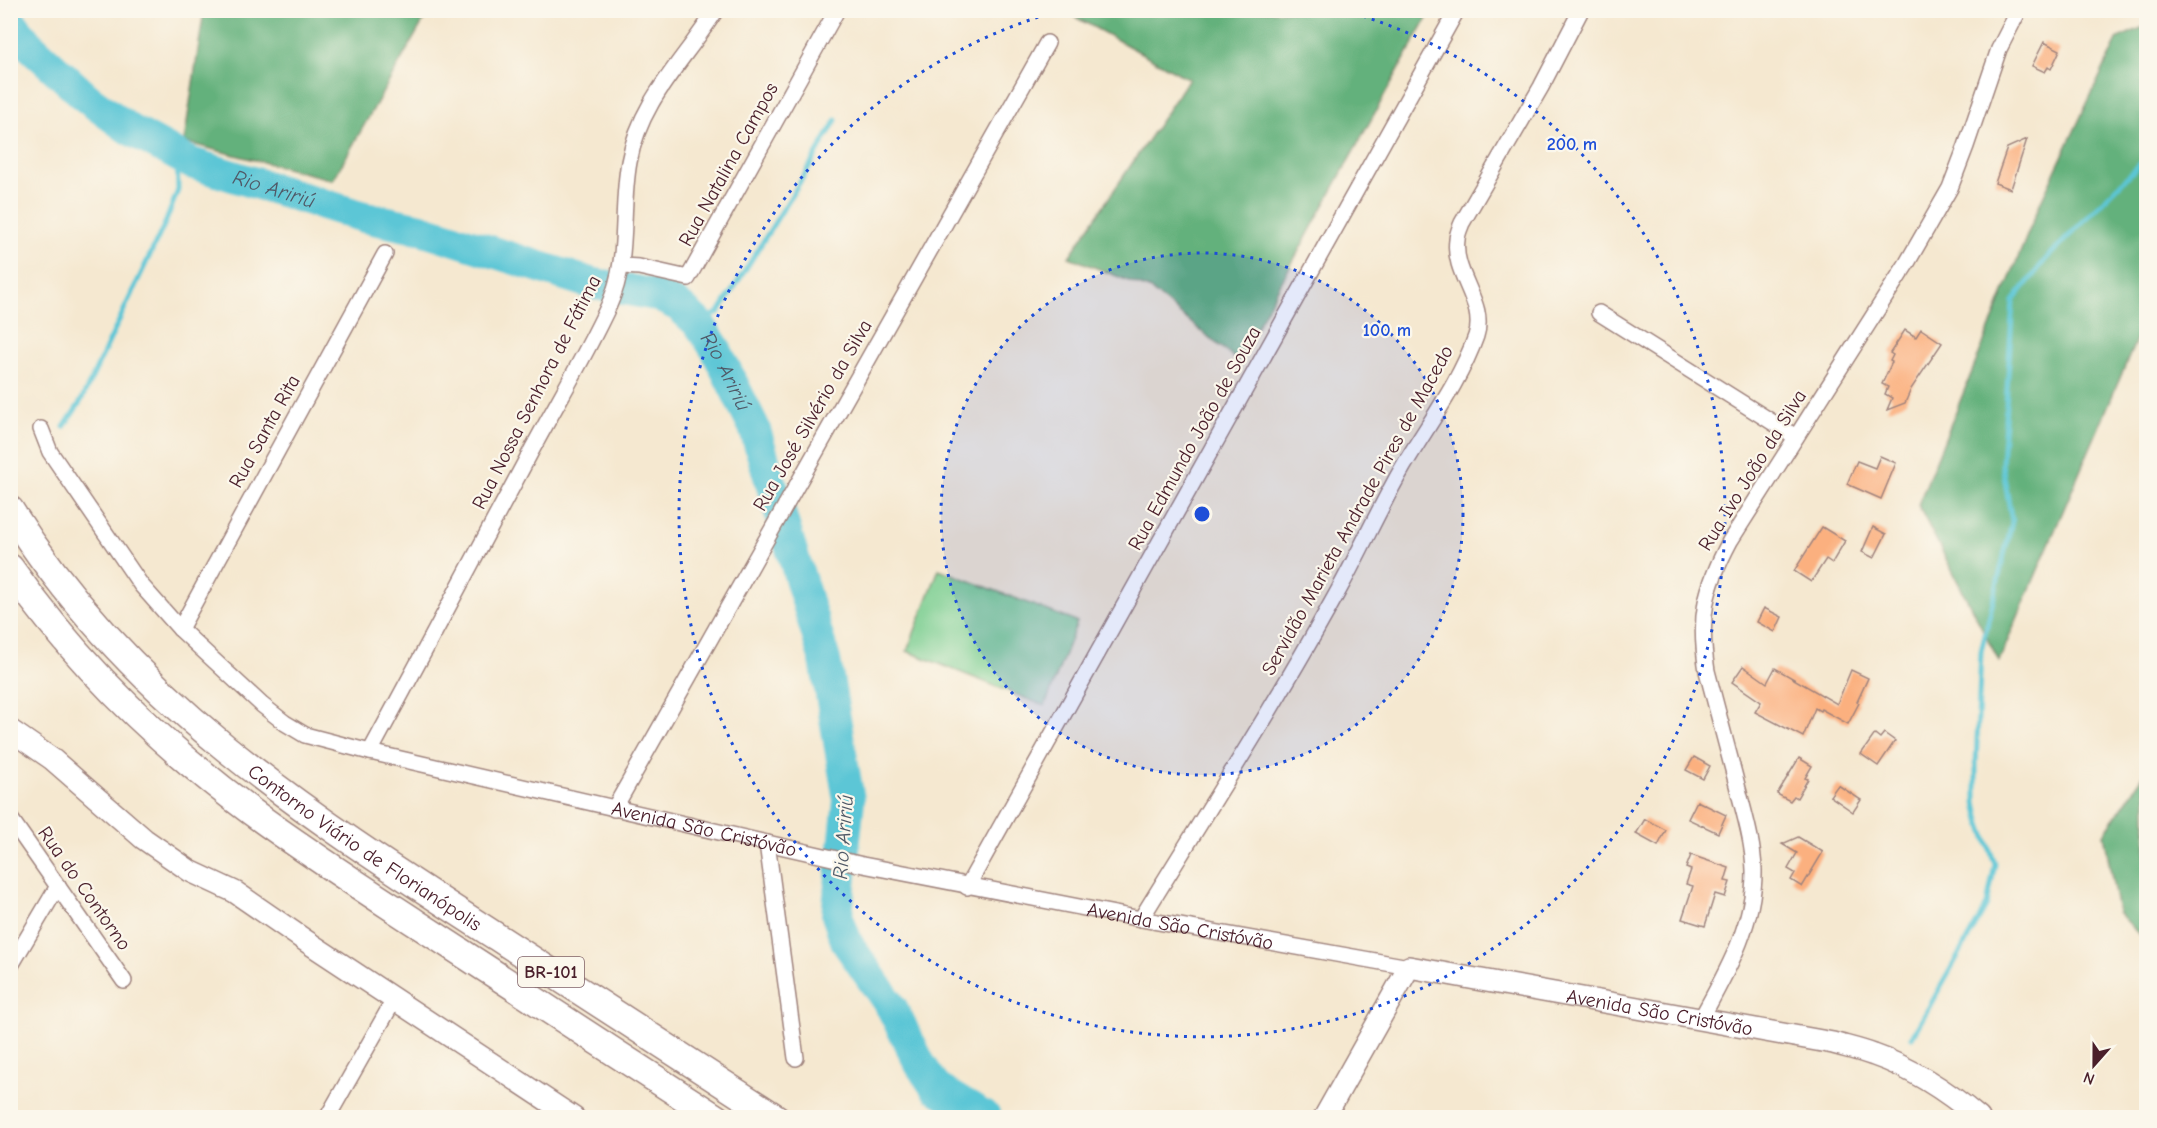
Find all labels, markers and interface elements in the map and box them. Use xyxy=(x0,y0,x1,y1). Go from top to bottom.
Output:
street label: Rua Natalina Campos xyxy=(674,78,783,250)
text: 200 m xyxy=(1547,134,1597,155)
water label: Rio Aririú xyxy=(230,165,318,213)
street label: Rua Nossa Senhora de Fátima xyxy=(467,271,606,513)
street label: Rua José Silvério da Silva xyxy=(748,315,877,515)
text: 100 m xyxy=(1363,320,1411,341)
street label: Rua Edmundo João de Souza xyxy=(1123,322,1266,554)
water label: Rio Aririú xyxy=(696,328,756,415)
street label: Servidão Marieta Andrade Pires de Macedo xyxy=(1257,341,1458,679)
street label: Rua Santa Rita xyxy=(224,371,305,492)
street label: Rua Ivo João da Silva xyxy=(1694,386,1811,555)
centre of rings xyxy=(1192,504,1212,524)
street label: Contorno Viário de Florianópolis xyxy=(244,759,486,936)
water label: Rio Aririú xyxy=(828,794,858,880)
street label: Avenida São Cristóvão xyxy=(609,797,799,861)
street label: Rua do Contorno xyxy=(33,822,136,955)
street label: Avenida São Cristóvão xyxy=(1085,898,1275,955)
road number: BR-101 xyxy=(518,957,584,987)
street label: Avenida São Cristóvão xyxy=(1565,984,1755,1040)
north arrow xyxy=(2064,1035,2124,1095)
text: N xyxy=(2081,1068,2097,1088)

